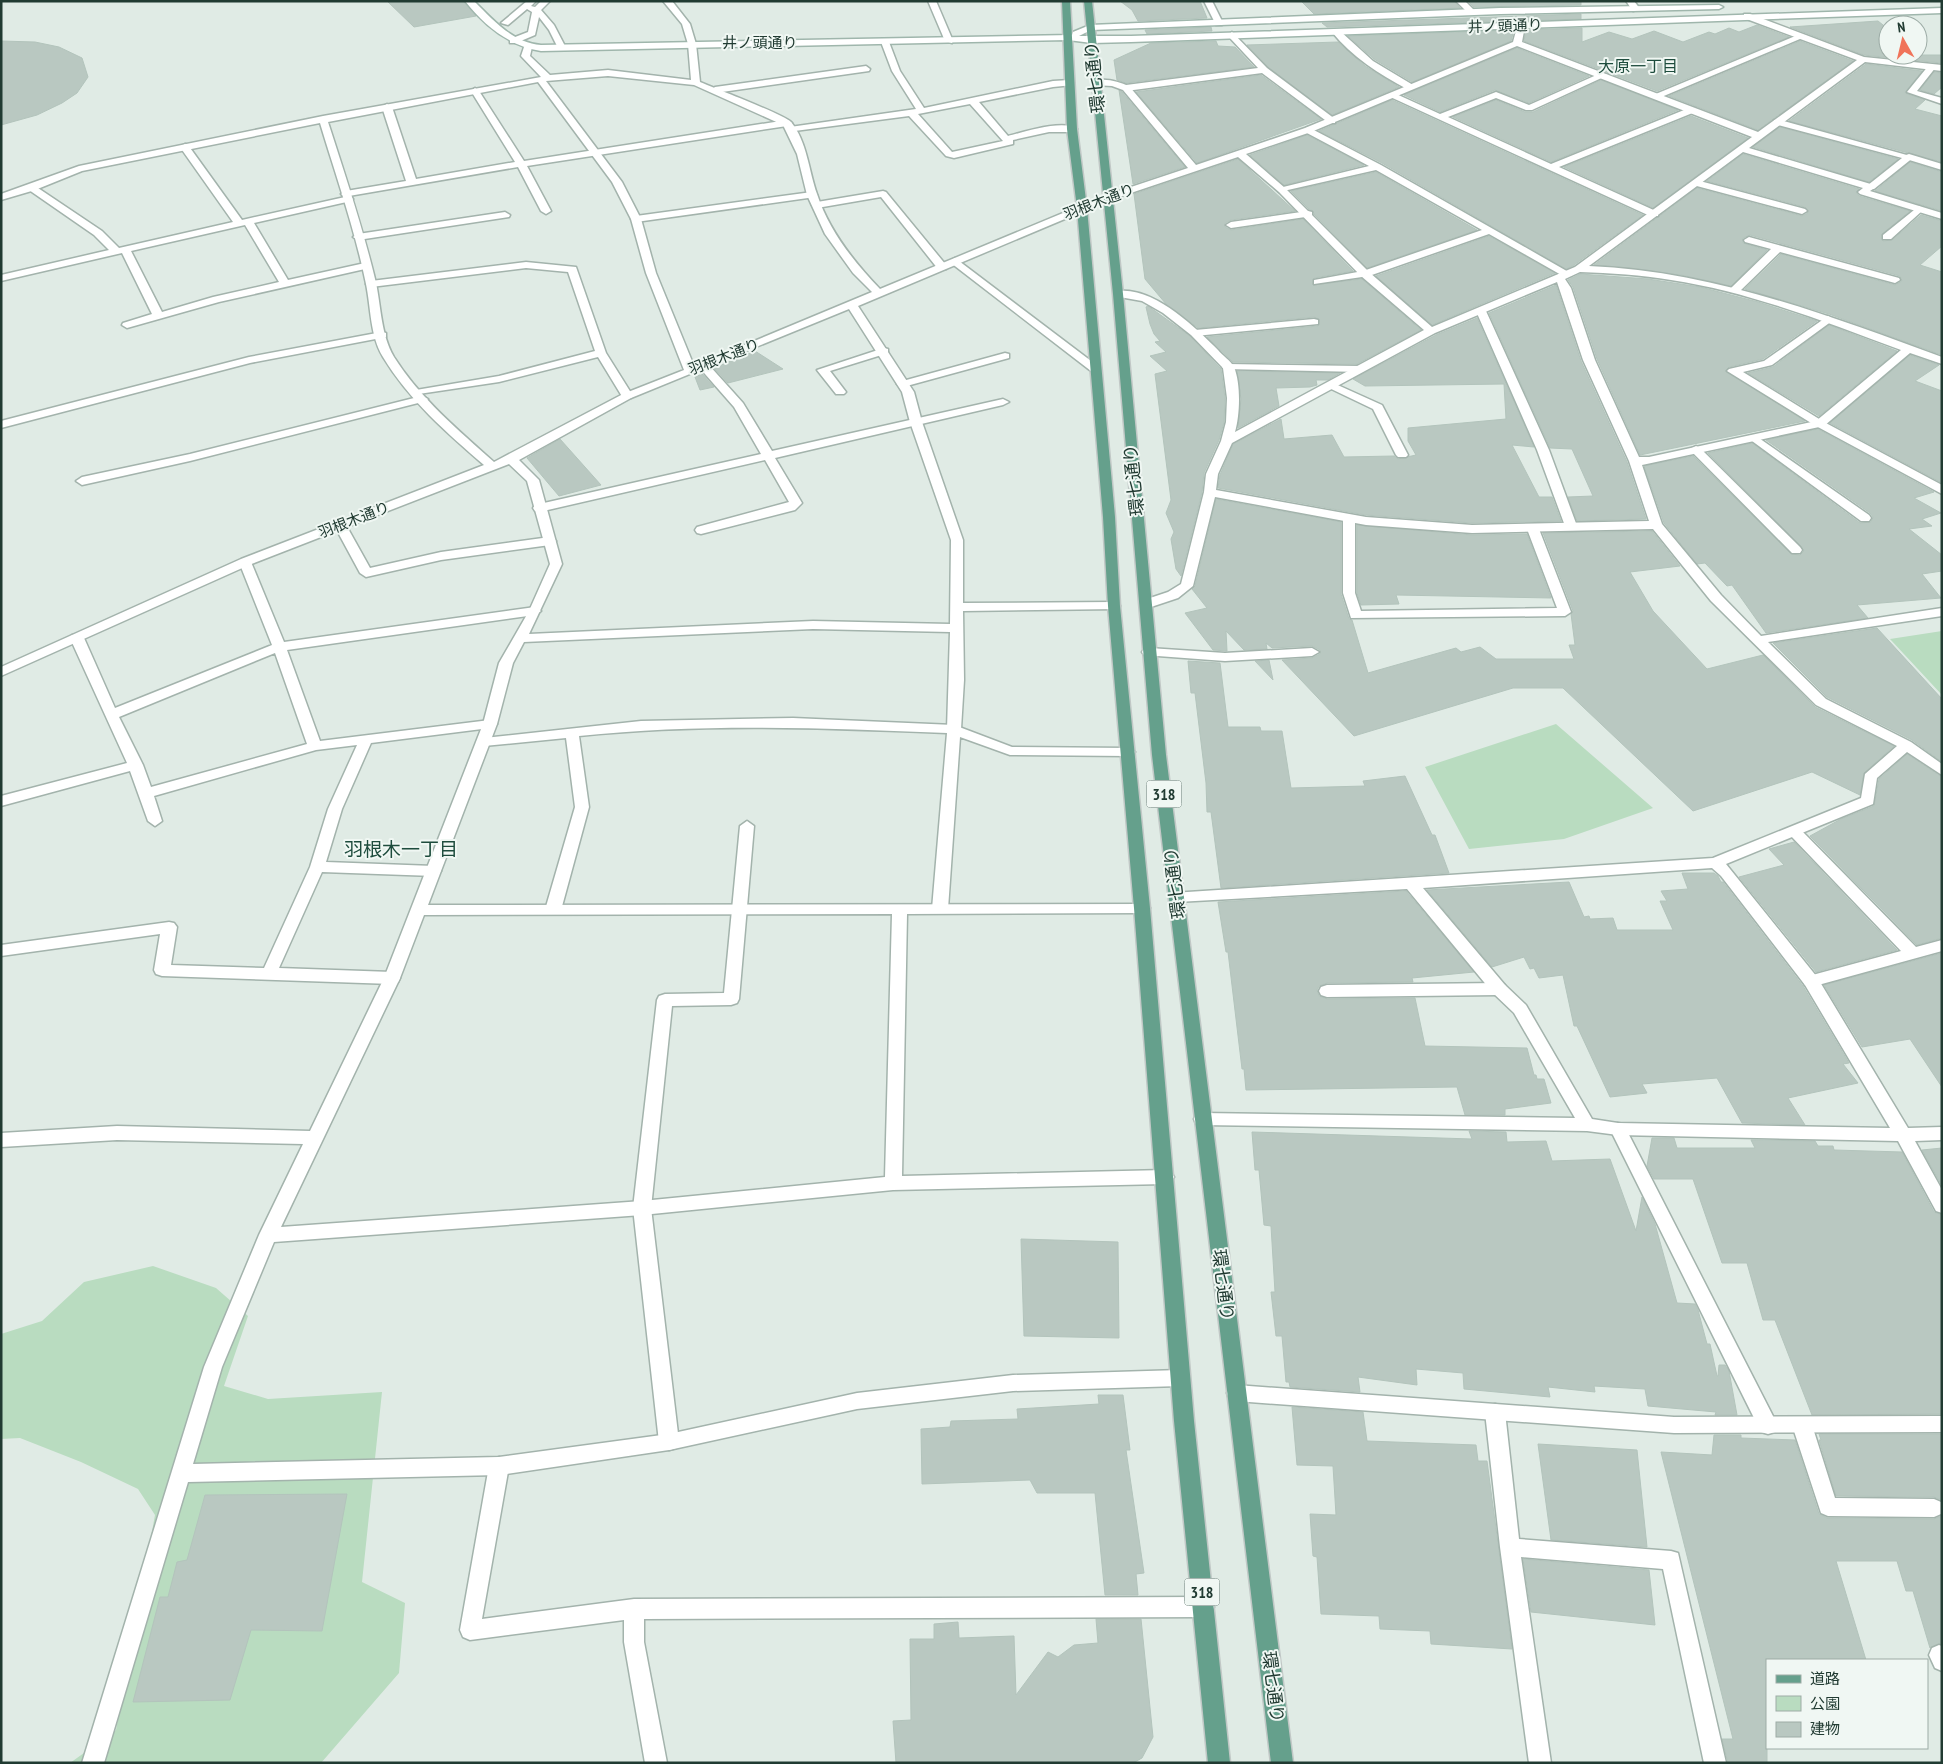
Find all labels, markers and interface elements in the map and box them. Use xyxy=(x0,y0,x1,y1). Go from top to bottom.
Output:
street label: 井ノ頭通り xyxy=(1467,15,1543,36)
north arrow xyxy=(1878,15,1928,65)
text: N xyxy=(1896,18,1906,37)
street label: 井ノ頭通り xyxy=(722,33,798,52)
street label: 環七通り xyxy=(1079,40,1110,114)
district label: 大原一丁目 xyxy=(1598,56,1678,76)
street label: 羽根木通り xyxy=(1060,179,1137,224)
street label: 羽根木通り xyxy=(685,334,762,379)
street label: 環七通り xyxy=(1118,443,1149,517)
street label: 羽根木通り xyxy=(315,497,392,542)
road number: 318 xyxy=(1146,781,1182,808)
district label: 羽根木一丁目 xyxy=(344,837,458,861)
street label: 環七通り xyxy=(1159,846,1190,920)
street label: 環七通り xyxy=(1208,1248,1239,1322)
road number: 318 xyxy=(1184,1578,1220,1605)
street label: 環七通り xyxy=(1258,1650,1289,1724)
legend xyxy=(1766,1659,1928,1749)
text: 道路 xyxy=(1810,1669,1840,1688)
text: 公園 xyxy=(1810,1694,1840,1713)
text: 建物 xyxy=(1810,1719,1840,1738)

